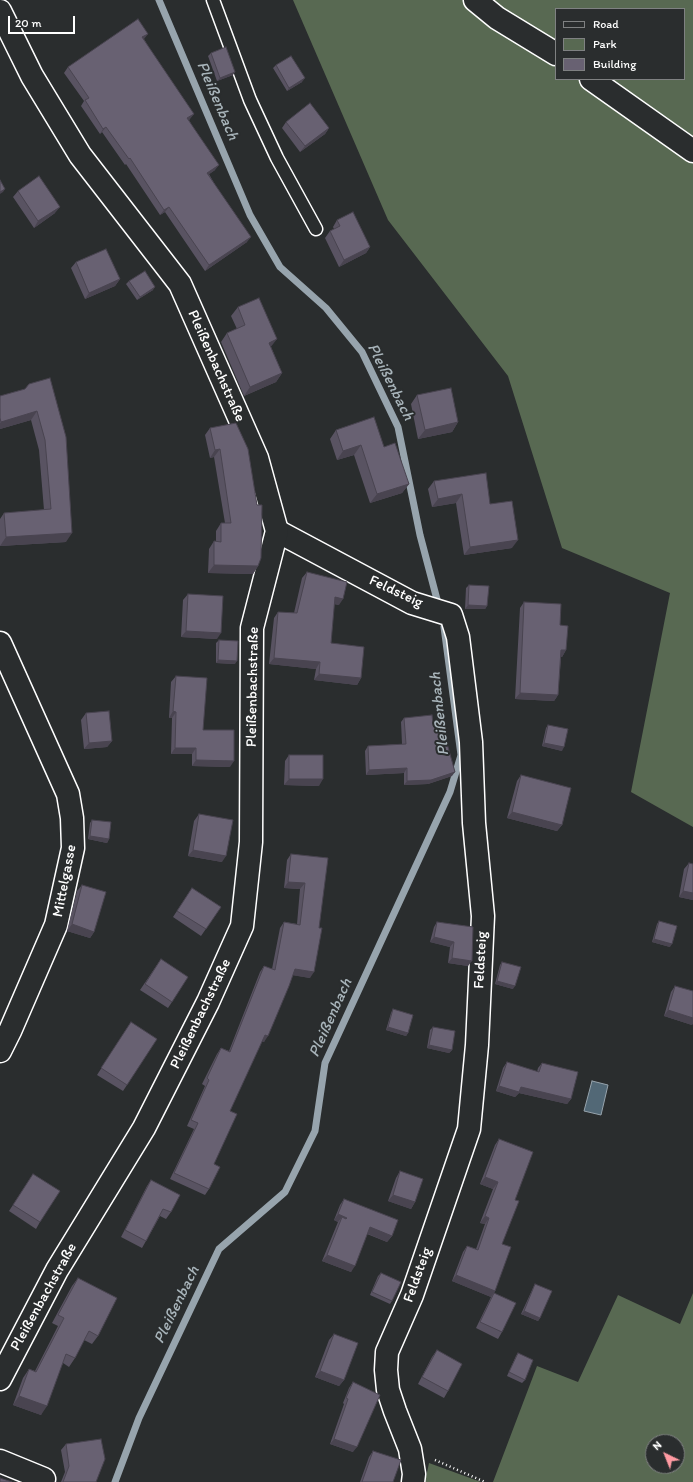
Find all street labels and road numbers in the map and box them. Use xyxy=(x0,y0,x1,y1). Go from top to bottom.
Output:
street label: Pleißenbachstraße xyxy=(183,307,249,425)
street label: Feldsteig xyxy=(366,572,426,612)
street label: Pleißenbachstraße xyxy=(243,627,263,747)
street label: Mittelgasse xyxy=(49,843,81,919)
street label: Feldsteig xyxy=(471,931,491,989)
street label: Pleißenbachstraße xyxy=(167,956,235,1072)
street label: Pleißenbachstraße xyxy=(7,1240,81,1354)
street label: Feldsteig xyxy=(400,1245,436,1305)

